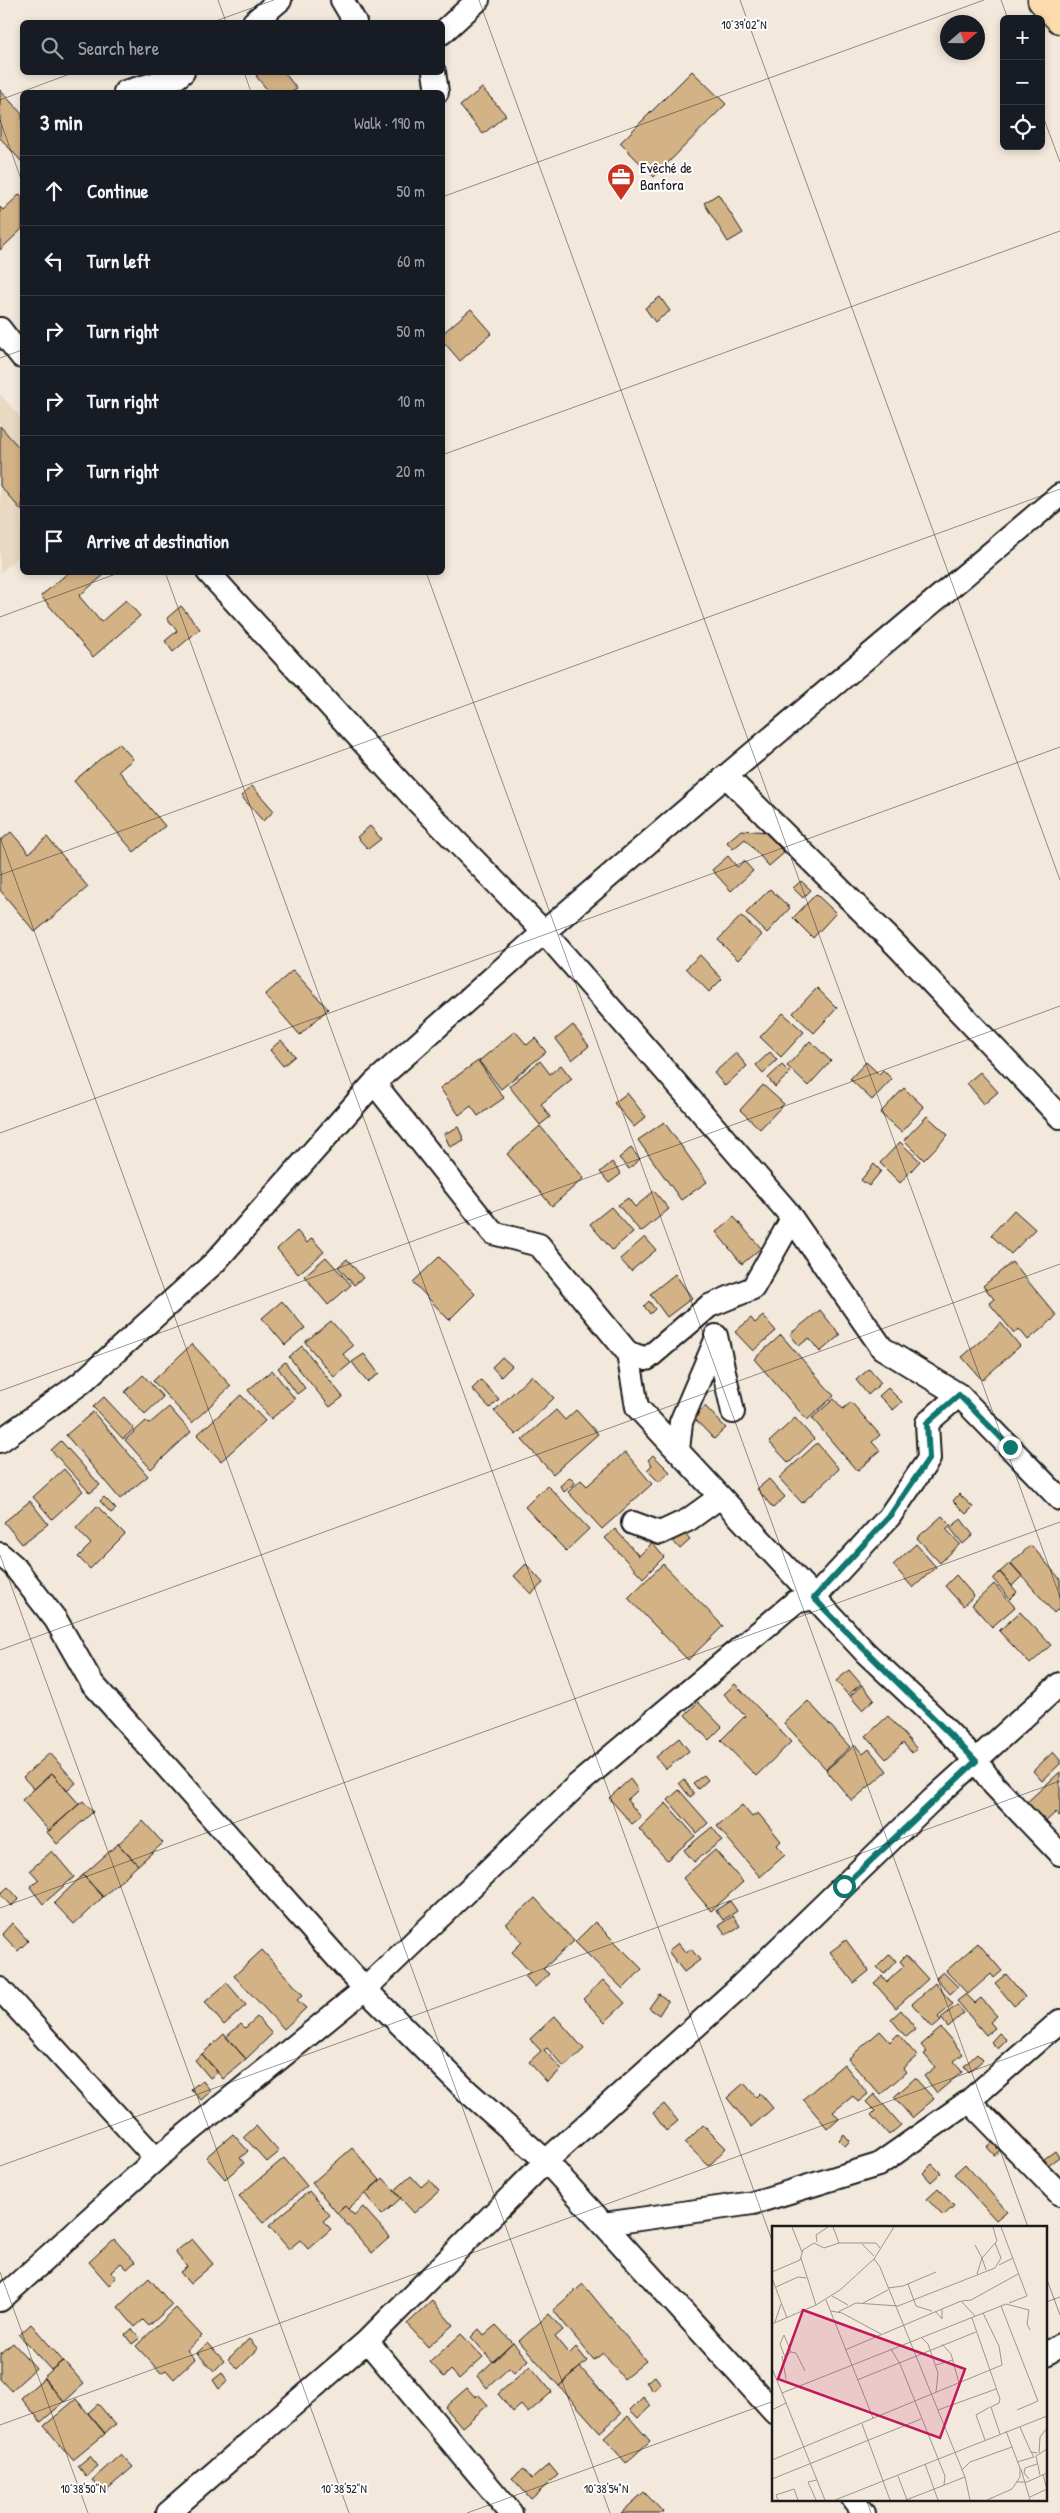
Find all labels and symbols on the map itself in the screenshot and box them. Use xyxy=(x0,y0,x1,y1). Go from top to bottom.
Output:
north arrow xyxy=(940,15,985,60)
text: 10°39'02"N xyxy=(721,16,767,33)
place label: Evêché de Banfora xyxy=(640,157,692,195)
office icon: Evêché de Banfora xyxy=(606,162,636,201)
route end xyxy=(999,1436,1022,1459)
route start xyxy=(833,1875,856,1898)
inset map xyxy=(772,2226,1048,2500)
text: 10°38'50"N xyxy=(60,2480,106,2497)
text: 10°38'52"N xyxy=(321,2480,367,2497)
text: 10°38'54"N xyxy=(584,2480,628,2497)

